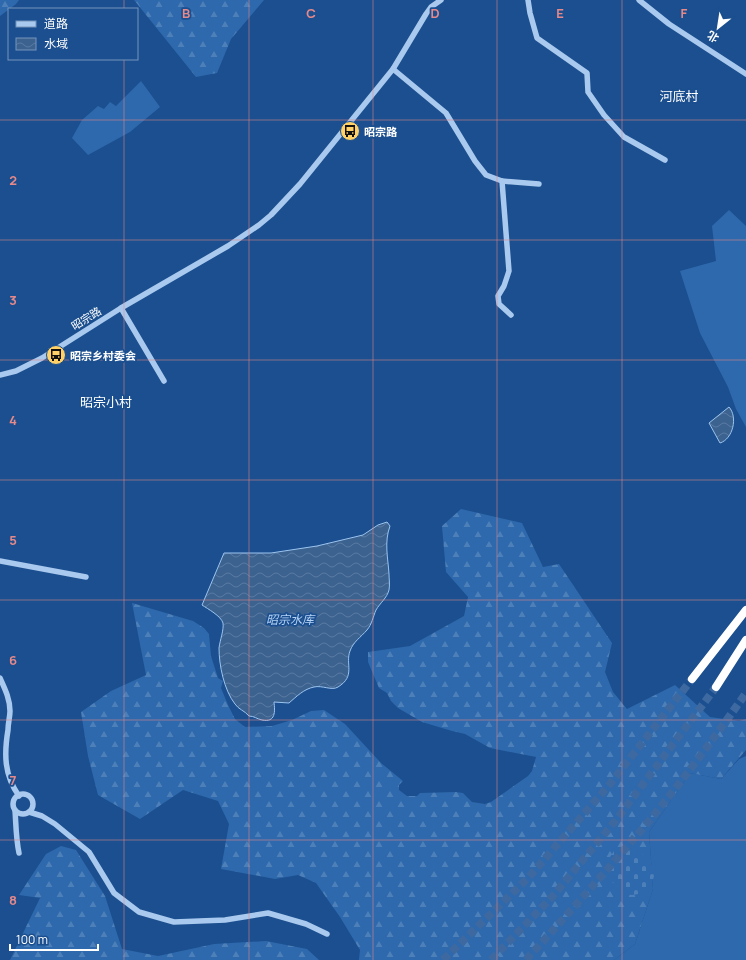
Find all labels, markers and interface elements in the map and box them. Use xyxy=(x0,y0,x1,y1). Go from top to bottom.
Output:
text: B xyxy=(182,4,190,22)
text: C xyxy=(306,4,316,22)
text: D xyxy=(430,4,440,22)
text: E xyxy=(556,4,564,22)
text: F xyxy=(681,4,688,22)
legend xyxy=(8,8,138,60)
north arrow xyxy=(698,8,738,48)
text: 道路 xyxy=(44,15,68,32)
text: 北 xyxy=(704,28,721,46)
text: 水域 xyxy=(44,35,68,52)
district label: 河底村 xyxy=(659,87,699,105)
bus stop icon: 昭宗路 xyxy=(339,120,361,142)
place label: 昭宗路 xyxy=(364,124,398,139)
text: 2 xyxy=(9,171,17,189)
text: 3 xyxy=(9,291,17,309)
street label: 昭宗路 xyxy=(68,303,104,333)
bus stop icon: 昭宗乡村委会 xyxy=(45,344,67,366)
place label: 昭宗乡村委会 xyxy=(70,348,136,363)
district label: 昭宗小村 xyxy=(80,393,132,411)
text: 4 xyxy=(9,411,17,429)
text: 5 xyxy=(9,531,17,549)
water label: 昭宗水库 xyxy=(266,611,316,628)
text: 6 xyxy=(9,651,17,669)
text: 7 xyxy=(10,771,17,789)
text: 8 xyxy=(9,891,17,909)
scale bar xyxy=(10,926,98,952)
text: 100 m xyxy=(16,931,48,948)

